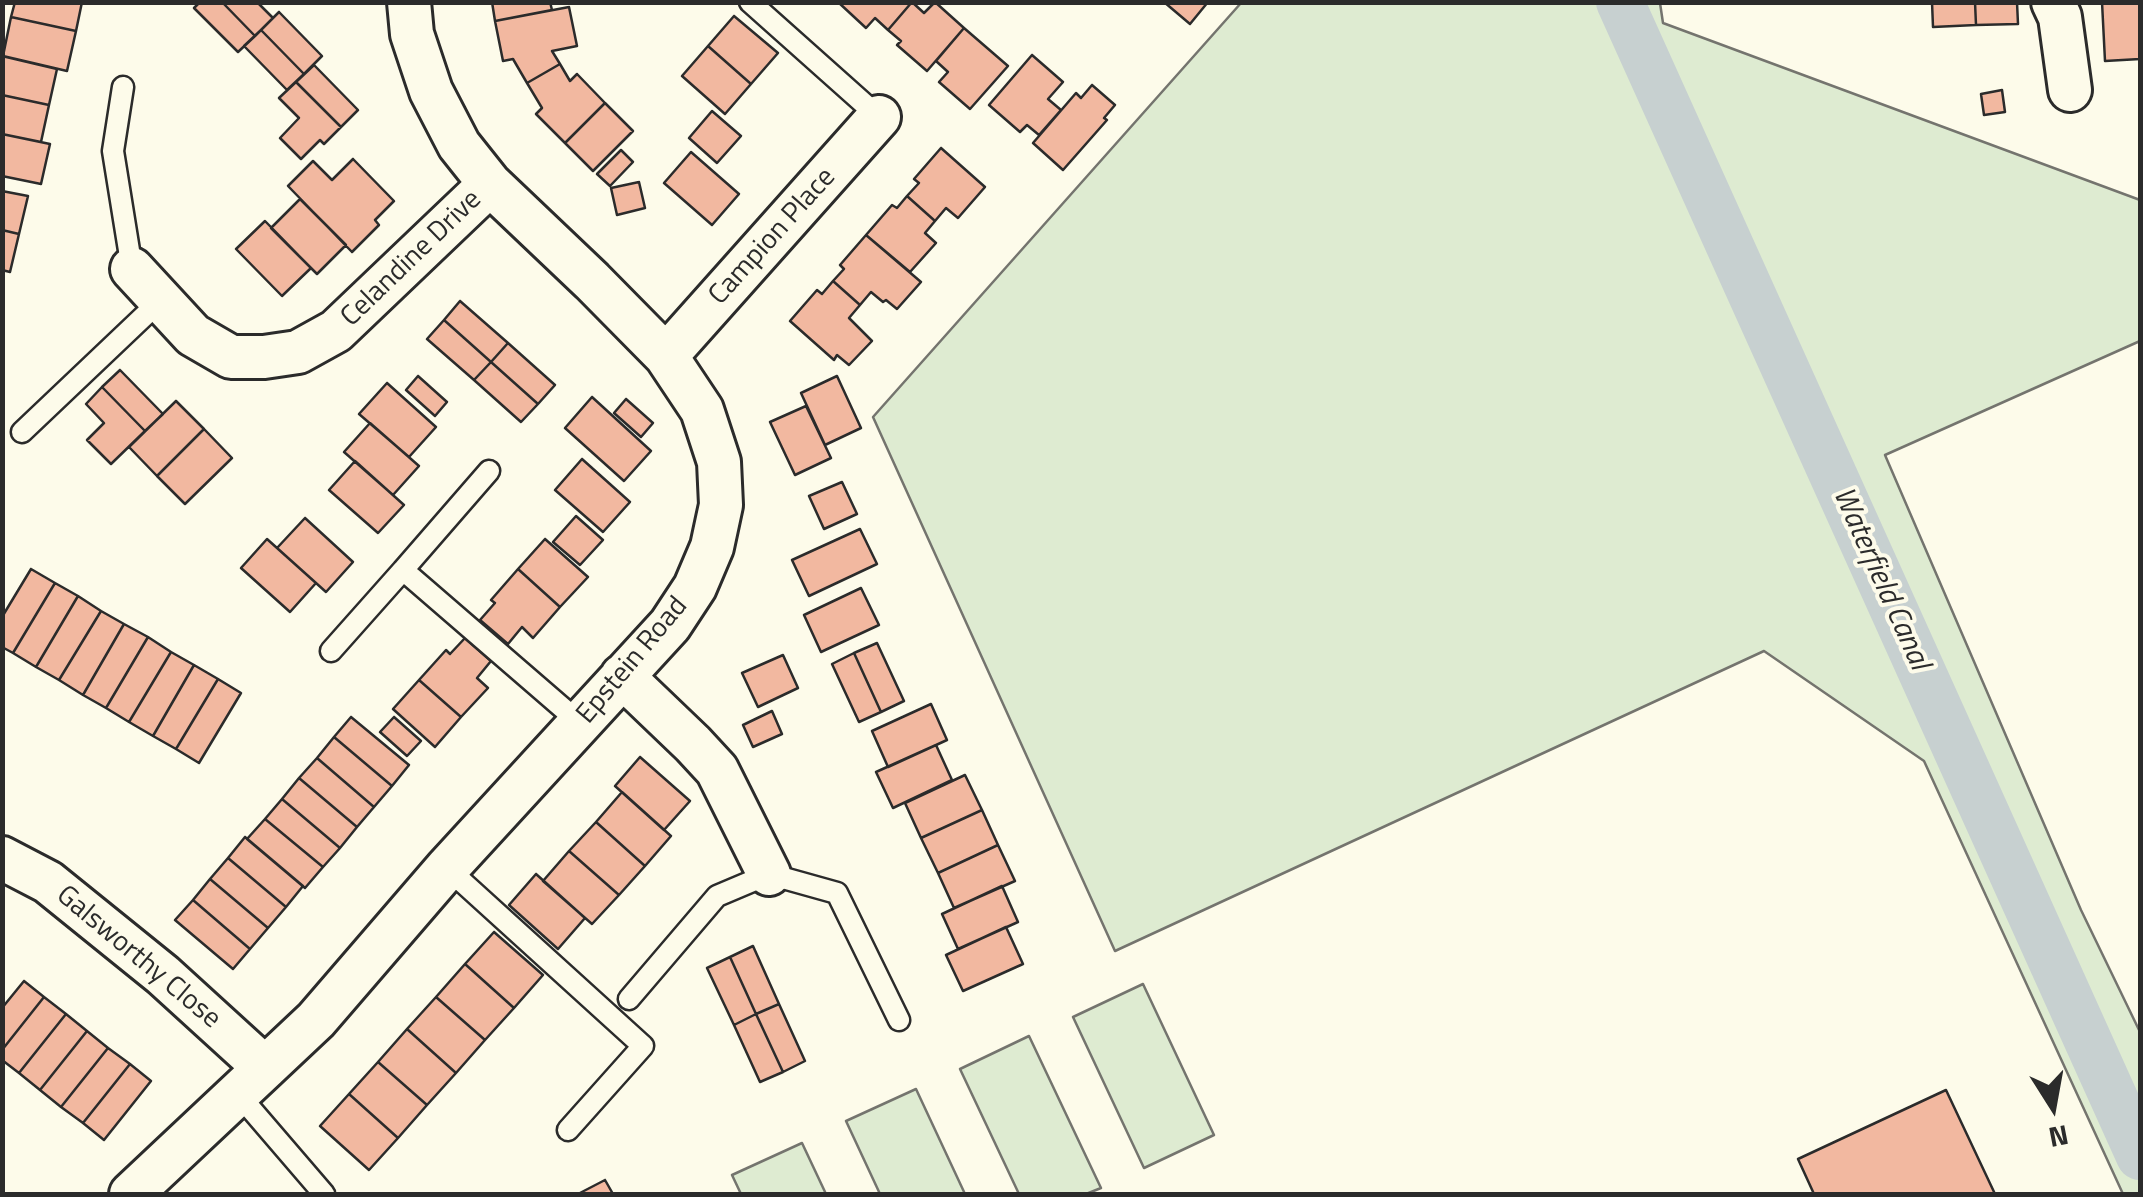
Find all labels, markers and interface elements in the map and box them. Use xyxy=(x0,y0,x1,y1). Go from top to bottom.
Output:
street label: Campion Place xyxy=(703,162,843,312)
street label: Celandine Drive xyxy=(335,184,489,334)
water label: Waterfield Canal xyxy=(1824,482,1936,676)
street label: Epstein Road xyxy=(570,591,696,731)
street label: Galsworthy Close xyxy=(49,879,227,1037)
north arrow xyxy=(2003,1057,2103,1157)
text: N xyxy=(2045,1114,2072,1160)

